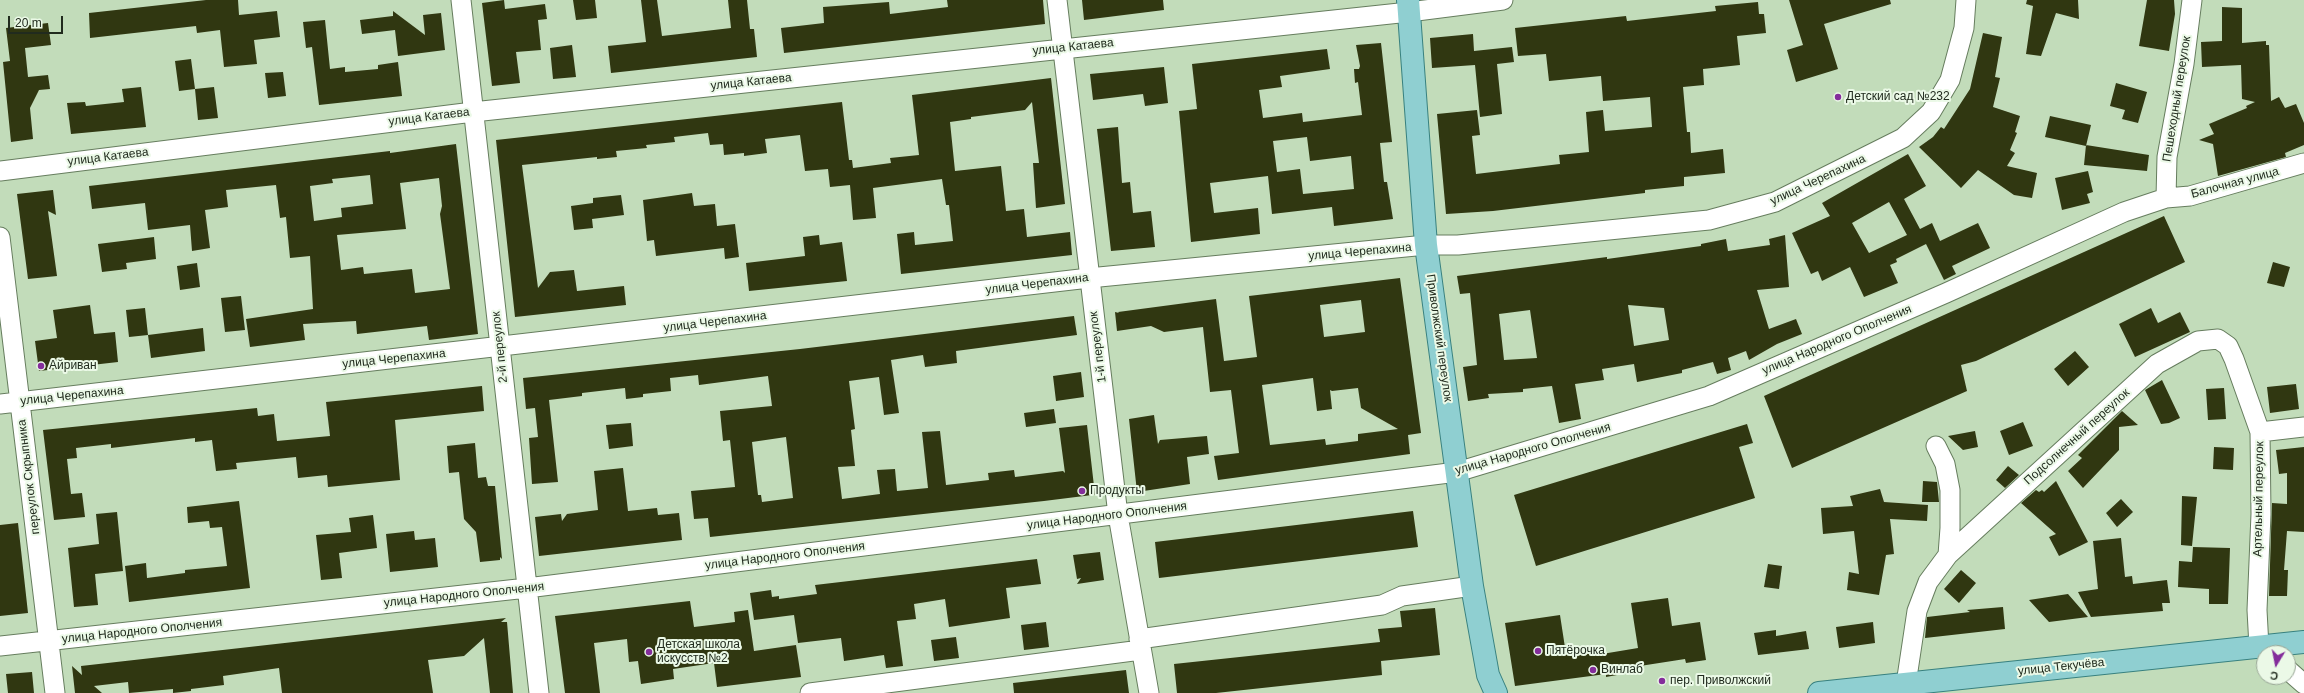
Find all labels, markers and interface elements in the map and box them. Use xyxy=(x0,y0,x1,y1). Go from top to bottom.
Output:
scale bar xyxy=(10,8,65,34)
text: 20 m xyxy=(15,16,42,30)
street label: Пешеходный переулок xyxy=(2160,35,2194,163)
street label: улица Катаева xyxy=(1032,36,1114,58)
street label: улица Катаева xyxy=(710,71,792,93)
place label: Детский сад №232 xyxy=(1846,90,1950,104)
marker: Детский сад №232 xyxy=(1833,92,1843,102)
street label: улица Катаева xyxy=(388,105,470,129)
street label: улица Катаева xyxy=(67,145,149,169)
street label: улица Черепахина xyxy=(1768,152,1868,208)
street label: Балочная улица xyxy=(2189,164,2281,202)
street label: улица Черепахина xyxy=(1308,240,1412,264)
street label: улица Черепахина xyxy=(985,271,1089,297)
street label: Приволжский переулок xyxy=(1423,273,1455,403)
street label: улица Народного Ополчения xyxy=(1760,302,1914,378)
street label: улица Черепахина xyxy=(663,309,767,335)
street label: 2-й переулок xyxy=(489,310,511,384)
street label: 1-й переулок xyxy=(1086,310,1110,384)
street label: улица Черепахина xyxy=(342,346,446,372)
place label: Айриван xyxy=(49,359,97,373)
marker: Айриван xyxy=(36,361,46,371)
street label: улица Черепахина xyxy=(20,383,124,409)
street label: Подсолнечный переулок xyxy=(2021,386,2133,488)
street label: переулок Скрыпника xyxy=(15,419,43,535)
street label: улица Народного Ополчения xyxy=(1454,420,1612,478)
street label: Артельный переулок xyxy=(2251,441,2267,557)
place label: Продукты xyxy=(1090,484,1144,498)
marker: Продукты xyxy=(1077,486,1087,496)
street label: улица Народного Ополчения xyxy=(1026,499,1188,533)
street label: улица Народного Ополчения xyxy=(704,539,866,573)
street label: улица Народного Ополчения xyxy=(383,579,545,611)
street label: улица Народного Ополчения xyxy=(61,615,223,647)
place label: Детская школа искусств №2 xyxy=(657,638,740,666)
place label: Пятёрочка xyxy=(1546,644,1605,658)
north arrow xyxy=(2256,645,2296,685)
marker: Пятёрочка xyxy=(1533,646,1543,656)
marker: Детская школа искусств №2 xyxy=(644,647,654,657)
street label: улица Текучёва xyxy=(2017,655,2105,679)
place label: Винлаб xyxy=(1601,663,1643,677)
marker: Винлаб xyxy=(1588,665,1598,675)
text: С xyxy=(2269,669,2279,682)
place label: пер. Приволжский xyxy=(1670,674,1771,688)
marker: пер. Приволжский xyxy=(1657,676,1667,686)

